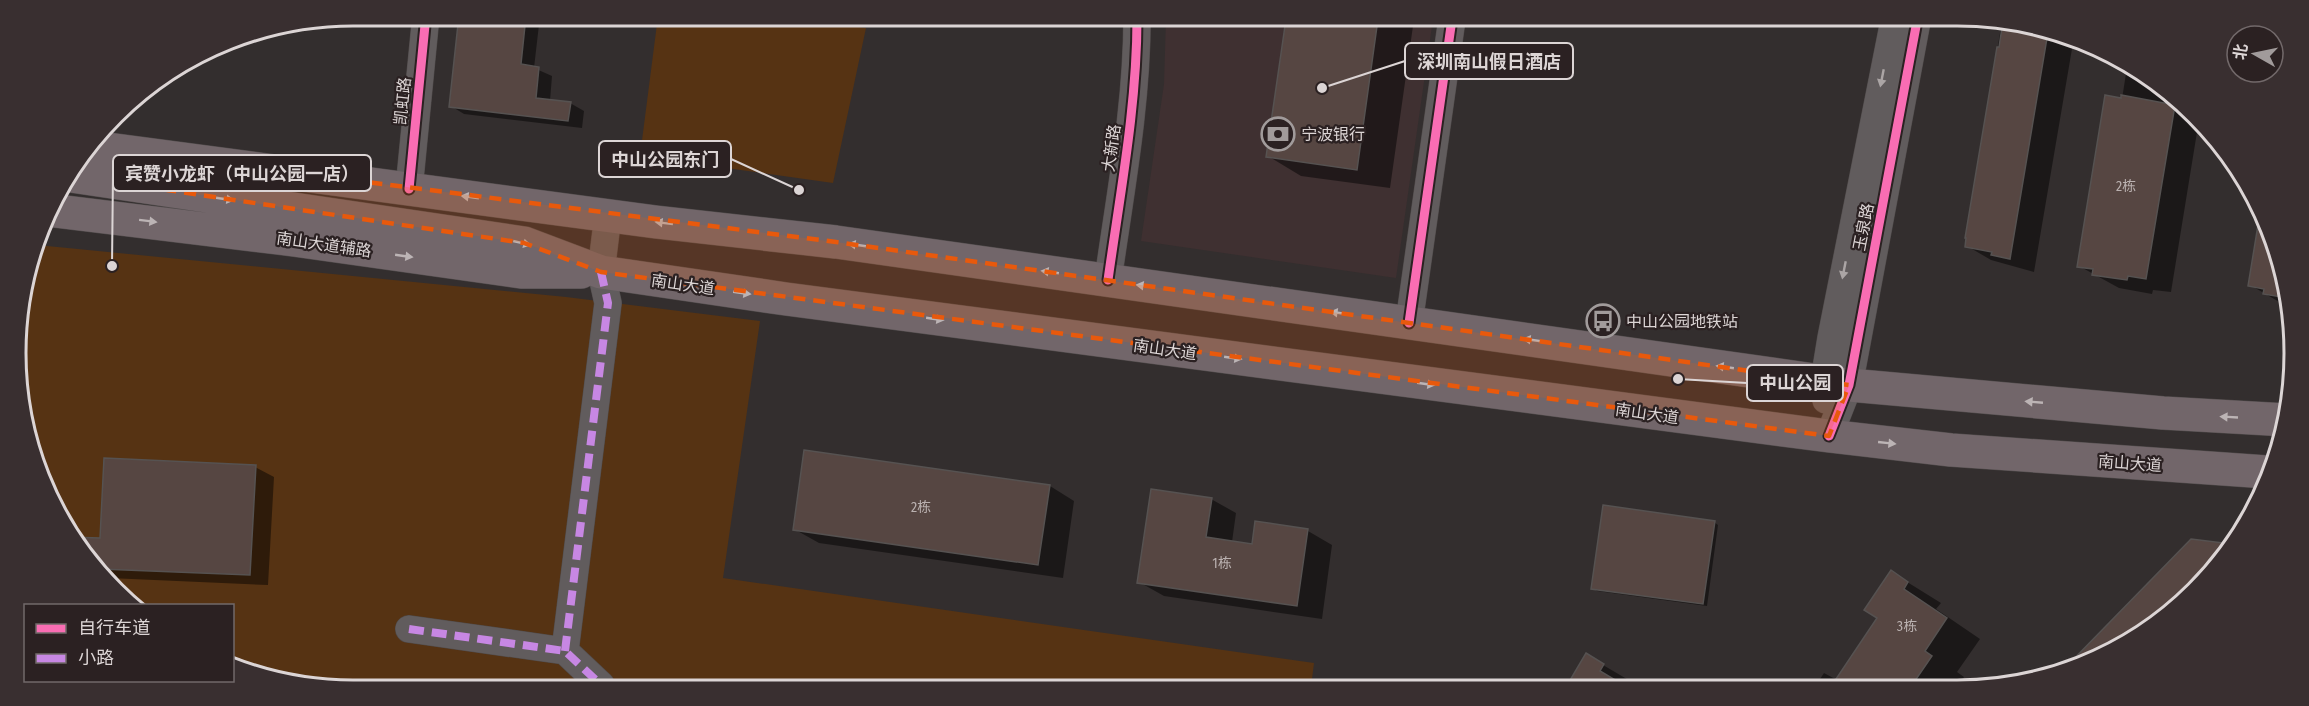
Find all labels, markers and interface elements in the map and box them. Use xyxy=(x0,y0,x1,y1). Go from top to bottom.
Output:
north arrow xyxy=(2225,24,2285,84)
text: 北 xyxy=(2230,42,2251,61)
callout: 深圳南山假日酒店 xyxy=(1405,43,1573,79)
text: 深圳南山假日酒店 xyxy=(1417,51,1561,73)
one-way arrow xyxy=(1877,69,1886,88)
street label: 凯虹路 xyxy=(391,76,414,126)
bank icon: 宁波银行 xyxy=(1260,116,1296,152)
street label: 大新路 xyxy=(1099,123,1124,173)
place label: 宁波银行 xyxy=(1301,125,1365,144)
callout: 中山公园东门 xyxy=(599,141,731,177)
text: 中山公园东门 xyxy=(611,149,719,171)
callout: 宾赞小龙虾（中山公园一店） xyxy=(113,155,371,191)
text: 宾赞小龙虾（中山公园一店） xyxy=(125,163,359,185)
house number: 2栋 xyxy=(2116,178,2136,195)
one-way arrow xyxy=(461,192,480,202)
one-way arrow xyxy=(216,194,235,203)
street label: 玉泉路 xyxy=(1850,202,1877,252)
one-way arrow xyxy=(138,216,157,226)
one-way arrow xyxy=(654,218,673,228)
street label: 南山大道辅路 xyxy=(275,228,373,261)
one-way arrow xyxy=(513,239,531,249)
one-way arrow xyxy=(848,241,867,250)
one-way arrow xyxy=(394,251,413,260)
one-way arrow xyxy=(1839,260,1848,279)
one-way arrow xyxy=(1041,268,1060,277)
street label: 南山大道 xyxy=(650,271,716,298)
one-way arrow xyxy=(1136,281,1155,290)
one-way arrow xyxy=(733,288,752,297)
bus stop icon: 中山公园地铁站 xyxy=(1585,303,1621,339)
one-way arrow xyxy=(1329,308,1348,317)
place label: 中山公园地铁站 xyxy=(1626,312,1738,331)
one-way arrow xyxy=(926,314,945,324)
one-way arrow xyxy=(1522,335,1541,345)
street label: 南山大道 xyxy=(1132,336,1198,363)
one-way arrow xyxy=(1223,354,1242,363)
one-way arrow xyxy=(1715,362,1734,372)
callout: 中山公园 xyxy=(1747,365,1843,401)
text: 中山公园 xyxy=(1759,372,1831,394)
one-way arrow xyxy=(1417,379,1436,389)
one-way arrow xyxy=(2025,397,2044,407)
street label: 南山大道 xyxy=(1614,400,1680,427)
one-way arrow xyxy=(2219,412,2238,421)
one-way arrow xyxy=(1877,438,1896,448)
street label: 南山大道 xyxy=(2097,452,2163,475)
house number: 2栋 xyxy=(911,499,931,516)
house number: 1栋 xyxy=(1212,555,1232,572)
legend xyxy=(24,604,234,682)
text: 自行车道 xyxy=(78,617,150,639)
house number: 3栋 xyxy=(1897,618,1917,635)
text: 小路 xyxy=(78,647,114,669)

